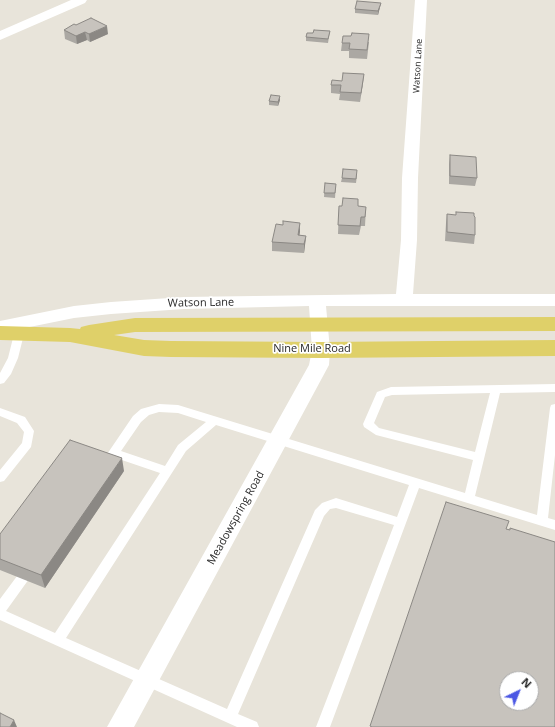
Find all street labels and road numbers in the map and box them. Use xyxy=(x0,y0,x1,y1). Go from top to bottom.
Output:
street label: Watson Lane xyxy=(411,39,425,93)
street label: Watson Lane xyxy=(168,296,234,310)
street label: Nine Mile Road xyxy=(273,342,351,356)
street label: Meadowspring Road xyxy=(205,469,267,567)

